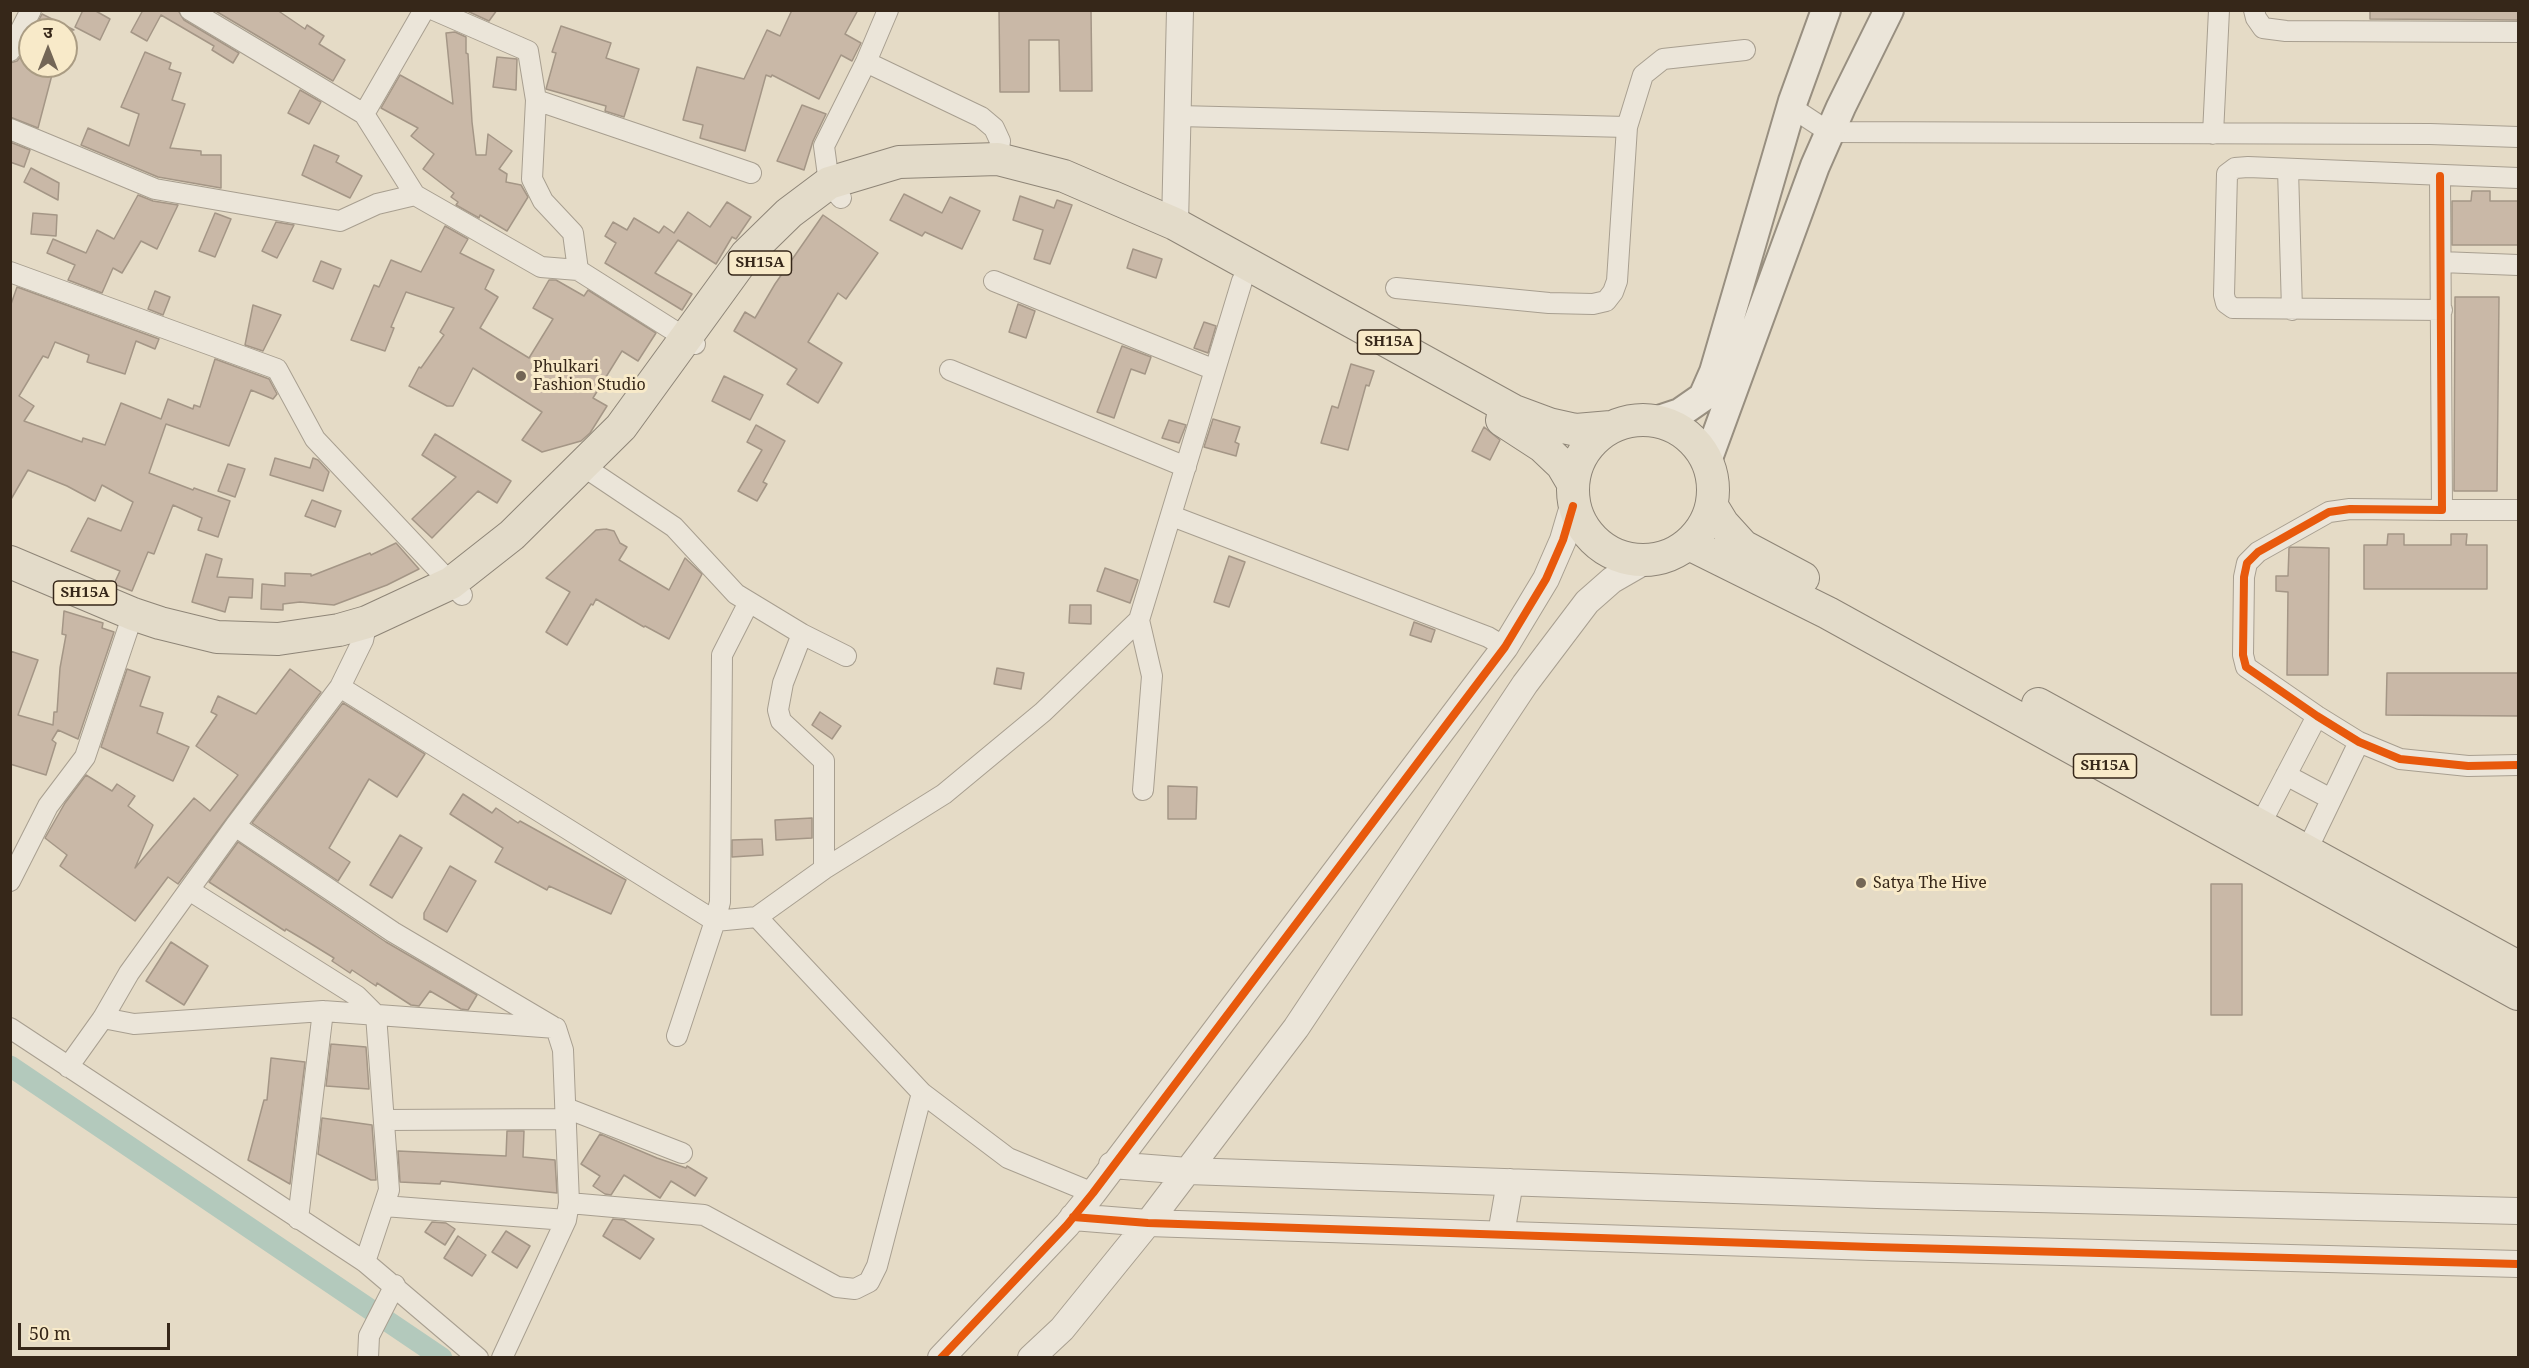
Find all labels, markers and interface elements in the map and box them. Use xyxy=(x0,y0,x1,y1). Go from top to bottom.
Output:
north arrow xyxy=(18,18,78,78)
text: उ xyxy=(43,21,53,43)
road number: SH15A xyxy=(728,251,792,275)
road number: SH15A xyxy=(1358,330,1420,354)
place label: Phulkari Fashion Studio xyxy=(533,357,646,395)
marker: Phulkari Fashion Studio xyxy=(514,369,528,383)
road number: SH15A xyxy=(54,581,116,605)
road number: SH15A xyxy=(2074,754,2136,778)
place label: Satya The Hive xyxy=(1873,873,1987,893)
marker: Satya The Hive xyxy=(1854,876,1868,890)
scale bar xyxy=(21,1311,172,1349)
text: 50 m xyxy=(29,1321,71,1345)

